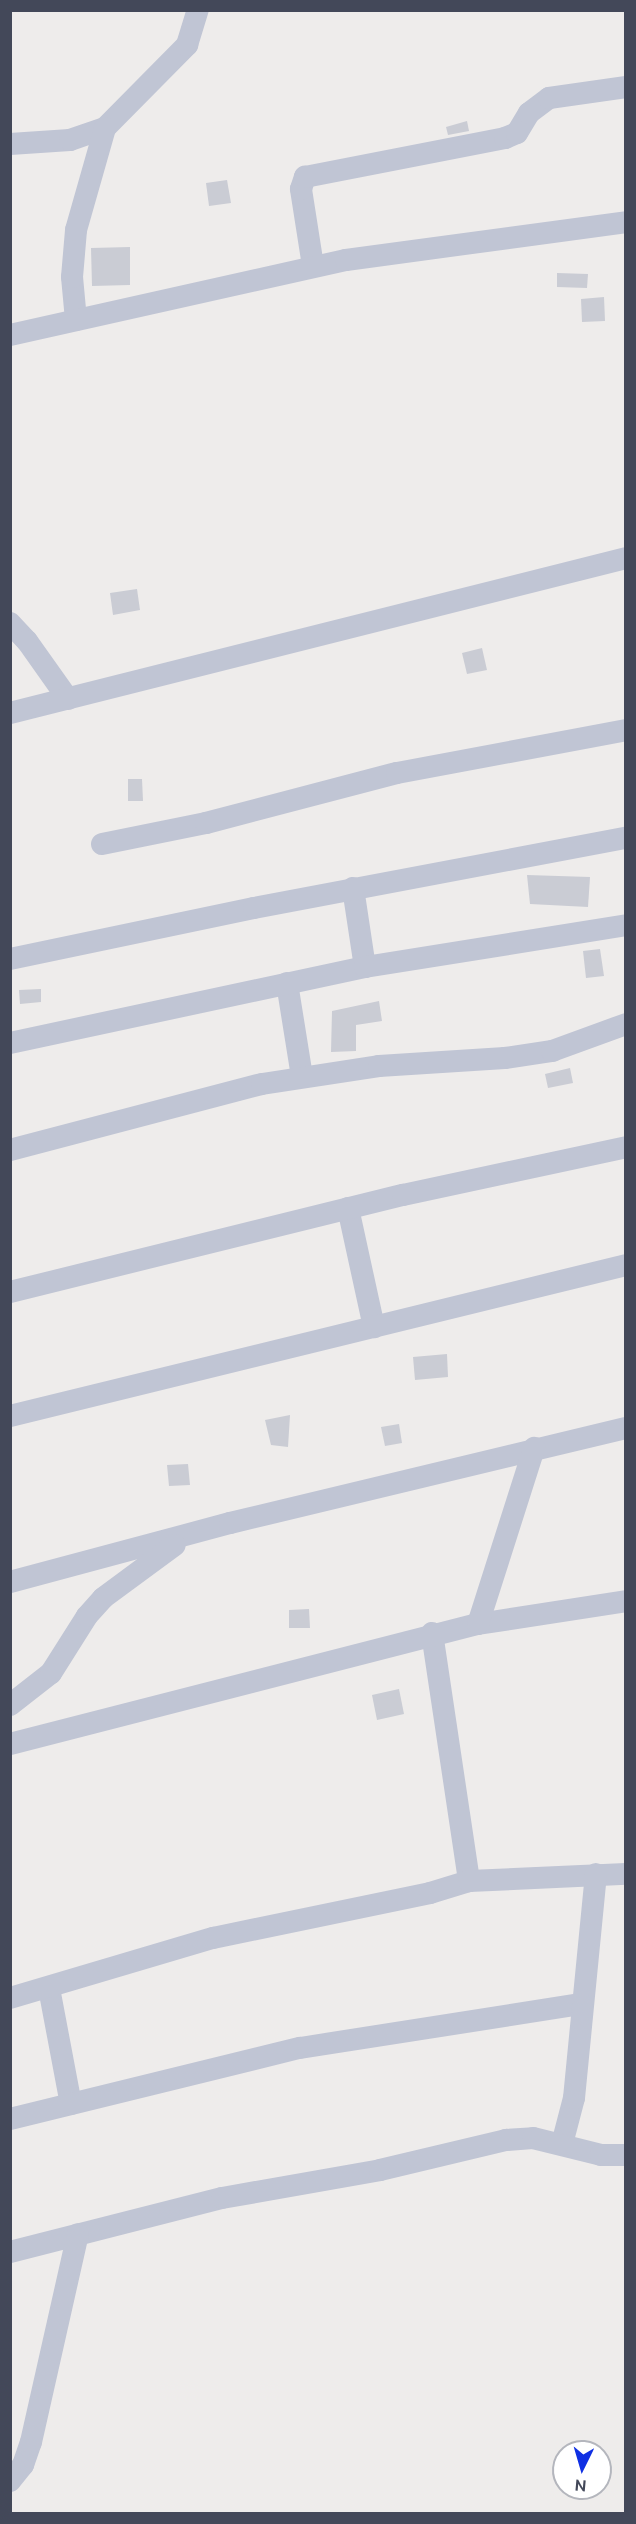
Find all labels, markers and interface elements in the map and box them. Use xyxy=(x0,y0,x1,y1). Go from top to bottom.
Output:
north arrow xyxy=(552,2440,612,2500)
text: N xyxy=(574,2476,587,2495)

